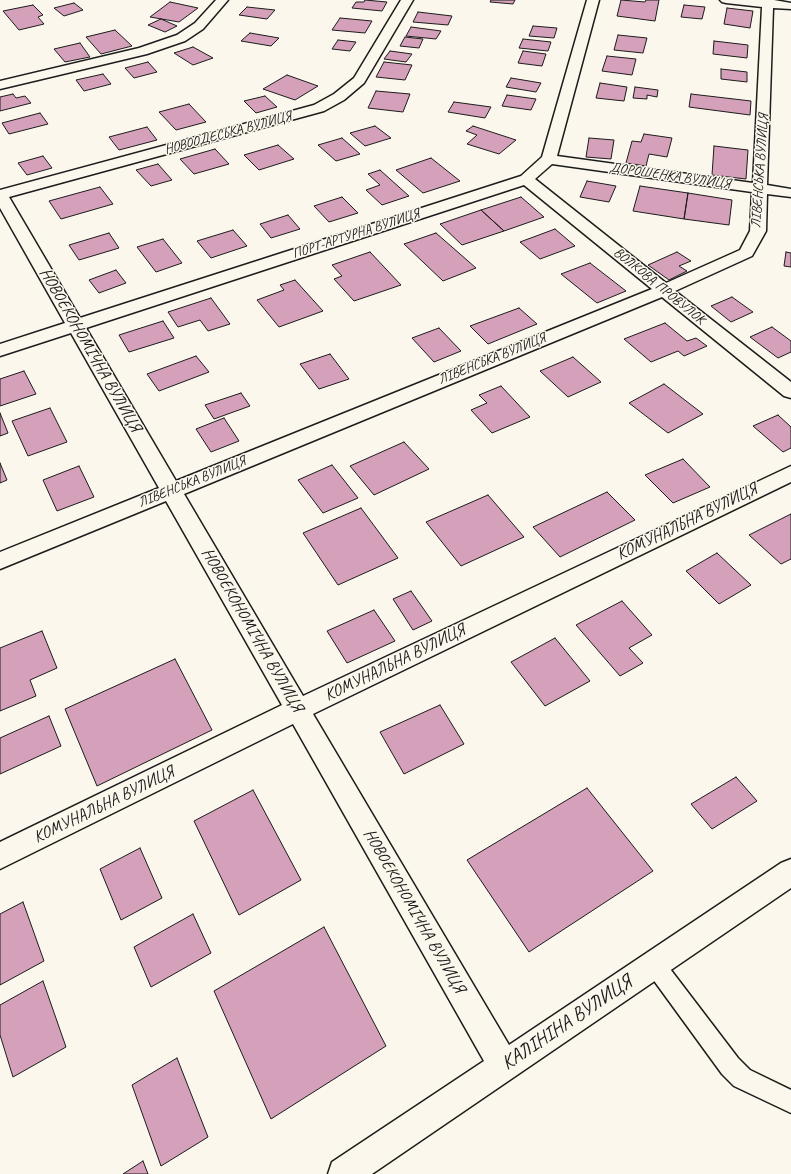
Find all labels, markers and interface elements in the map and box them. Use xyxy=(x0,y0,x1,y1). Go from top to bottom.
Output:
street label: НОВООДЕСЬКА ВУЛИЦЯ xyxy=(163,108,293,158)
street label: ЛІВЕНСЬКА ВУЛИЦЯ xyxy=(748,113,772,229)
street label: ДОРОШЕНКА ВУЛИЦЯ xyxy=(608,159,732,193)
street label: ПОРТ-АРТУРНА ВУЛИЦЯ xyxy=(290,205,422,263)
street label: ВОЛКОВА ПРОВУЛОК xyxy=(610,244,708,328)
street label: НОВОЕКОНОМІЧНА ВУЛИЦЯ xyxy=(35,264,145,436)
street label: ЛІВЕНСЬКА ВУЛИЦЯ xyxy=(436,330,548,388)
street label: ЛІВЕНСЬКА ВУЛИЦЯ xyxy=(136,453,248,511)
street label: КОМУНАЛЬНА ВУЛИЦЯ xyxy=(613,479,761,565)
street label: НОВОЕКОНОМІЧНА ВУЛИЦЯ xyxy=(197,544,307,716)
street label: КОМУНАЛЬНА ВУЛИЦЯ xyxy=(321,620,469,706)
street label: КОМУНАЛЬНА ВУЛИЦЯ xyxy=(30,762,178,848)
street label: НОВОЕКОНОМІЧНА ВУЛИЦЯ xyxy=(359,825,469,997)
street label: КАЛІНІНА ВУЛИЦЯ xyxy=(497,970,637,1076)

